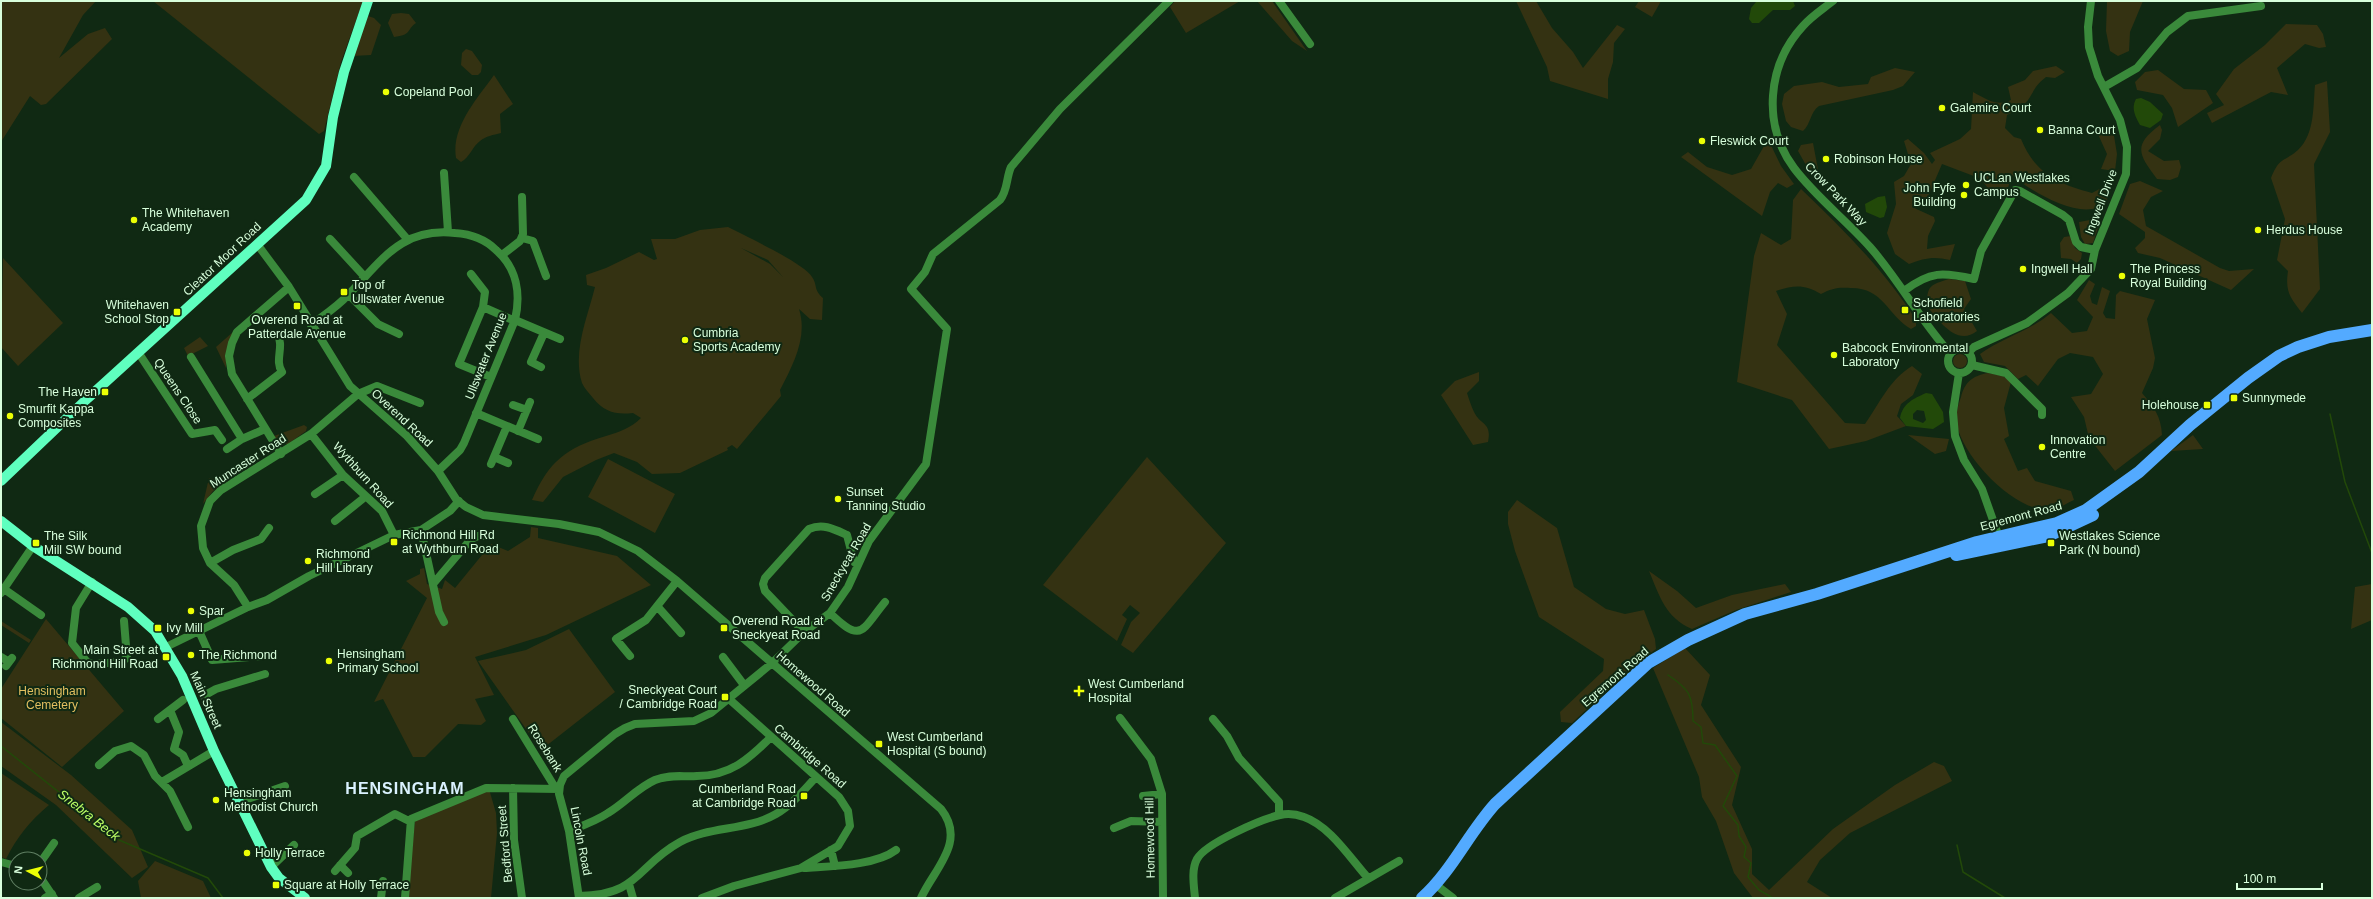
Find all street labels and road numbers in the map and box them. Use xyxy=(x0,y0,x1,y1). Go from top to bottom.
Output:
street label: Crow Park Way xyxy=(1802,159,1870,229)
street label: Ingwell Drive xyxy=(2082,167,2120,237)
street label: Cleator Moor Road xyxy=(180,219,264,299)
street label: Ullswater Avenue xyxy=(462,310,510,402)
street label: Queens Close xyxy=(151,356,205,427)
street label: Overend Road xyxy=(369,386,435,450)
street label: Muncaster Road xyxy=(207,431,289,491)
street label: Wythburn Road xyxy=(330,439,396,511)
street label: Egremont Road xyxy=(1979,498,2063,534)
street label: Sneckyeat Road xyxy=(818,520,874,604)
street label: Egremont Road xyxy=(1579,644,1651,710)
street label: Homewood Road xyxy=(773,648,853,720)
street label: Main Street xyxy=(187,669,225,731)
street label: Rosebank xyxy=(525,721,566,775)
street label: Cambridge Road xyxy=(771,721,849,791)
street label: Homewood Hill xyxy=(1142,798,1158,878)
street label: Bedford Street xyxy=(495,804,515,883)
street label: Lincoln Road xyxy=(567,805,595,877)

